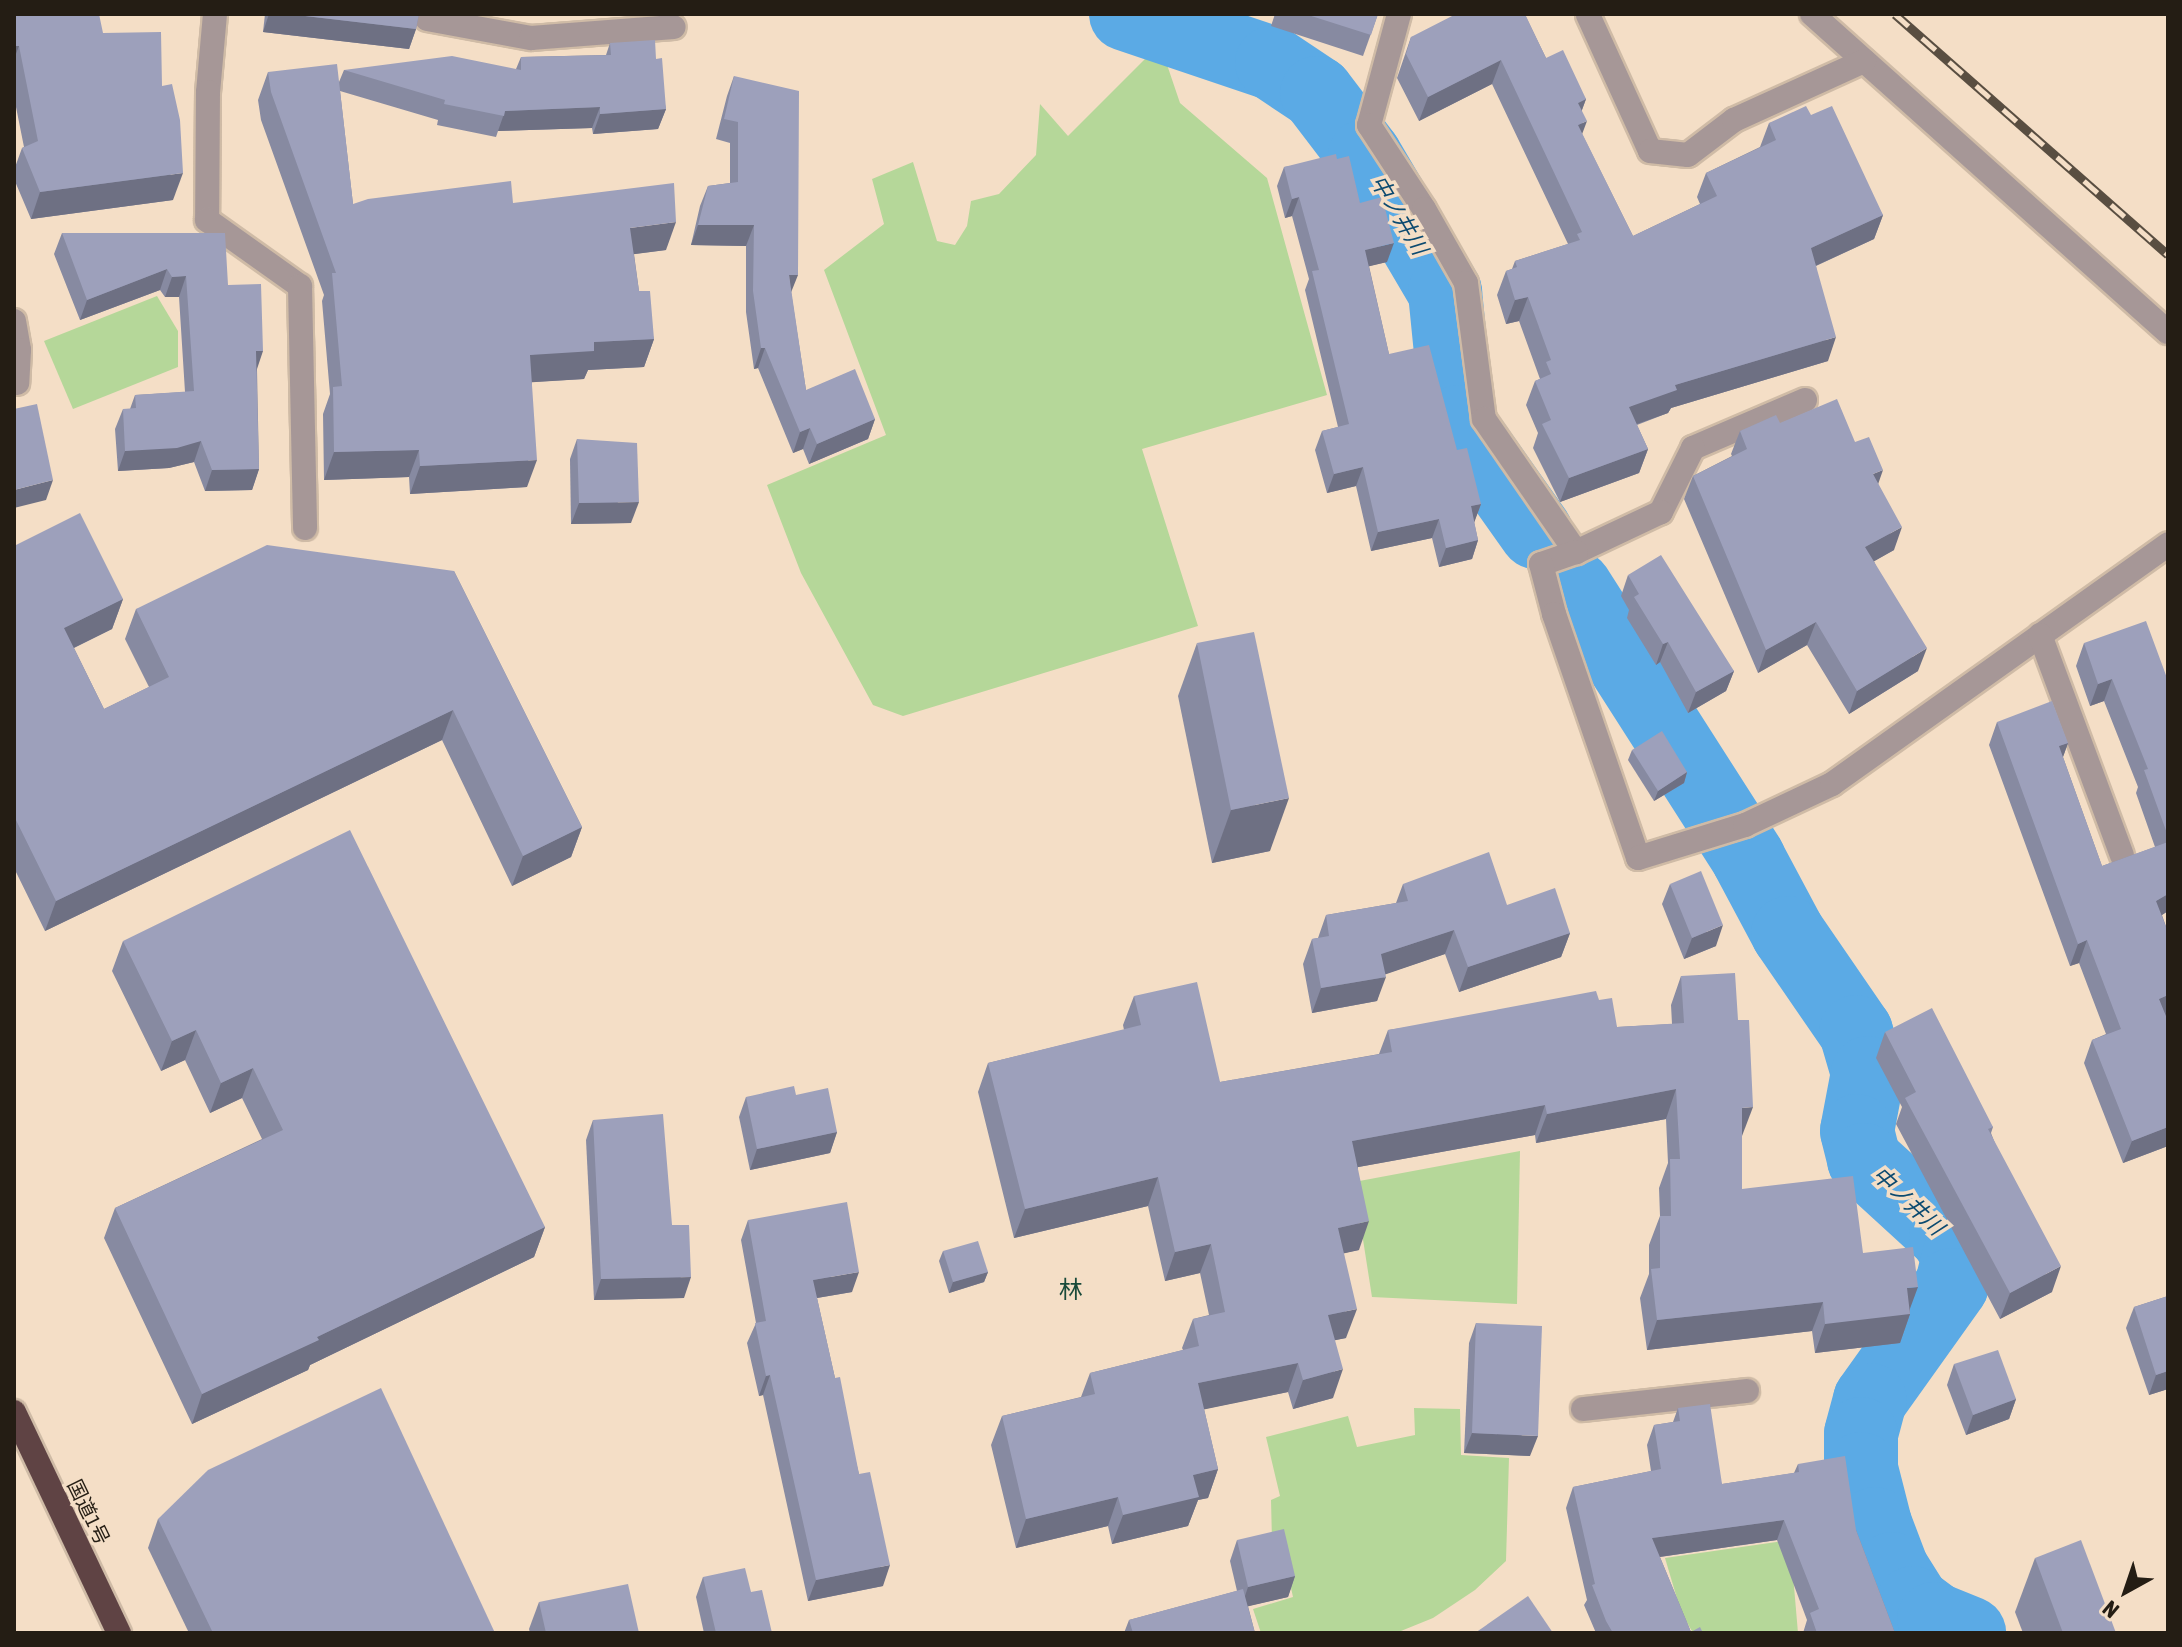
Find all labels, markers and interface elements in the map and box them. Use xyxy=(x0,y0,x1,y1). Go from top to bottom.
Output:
water label: 中ノ井川 xyxy=(1365,170,1433,260)
water label: 中ノ井川 xyxy=(1867,1161,1949,1241)
district label: 林 xyxy=(1059,1276,1083,1304)
street label: 国道1号 xyxy=(63,1476,115,1548)
north arrow xyxy=(2086,1551,2166,1631)
text: N xyxy=(2097,1595,2124,1624)

